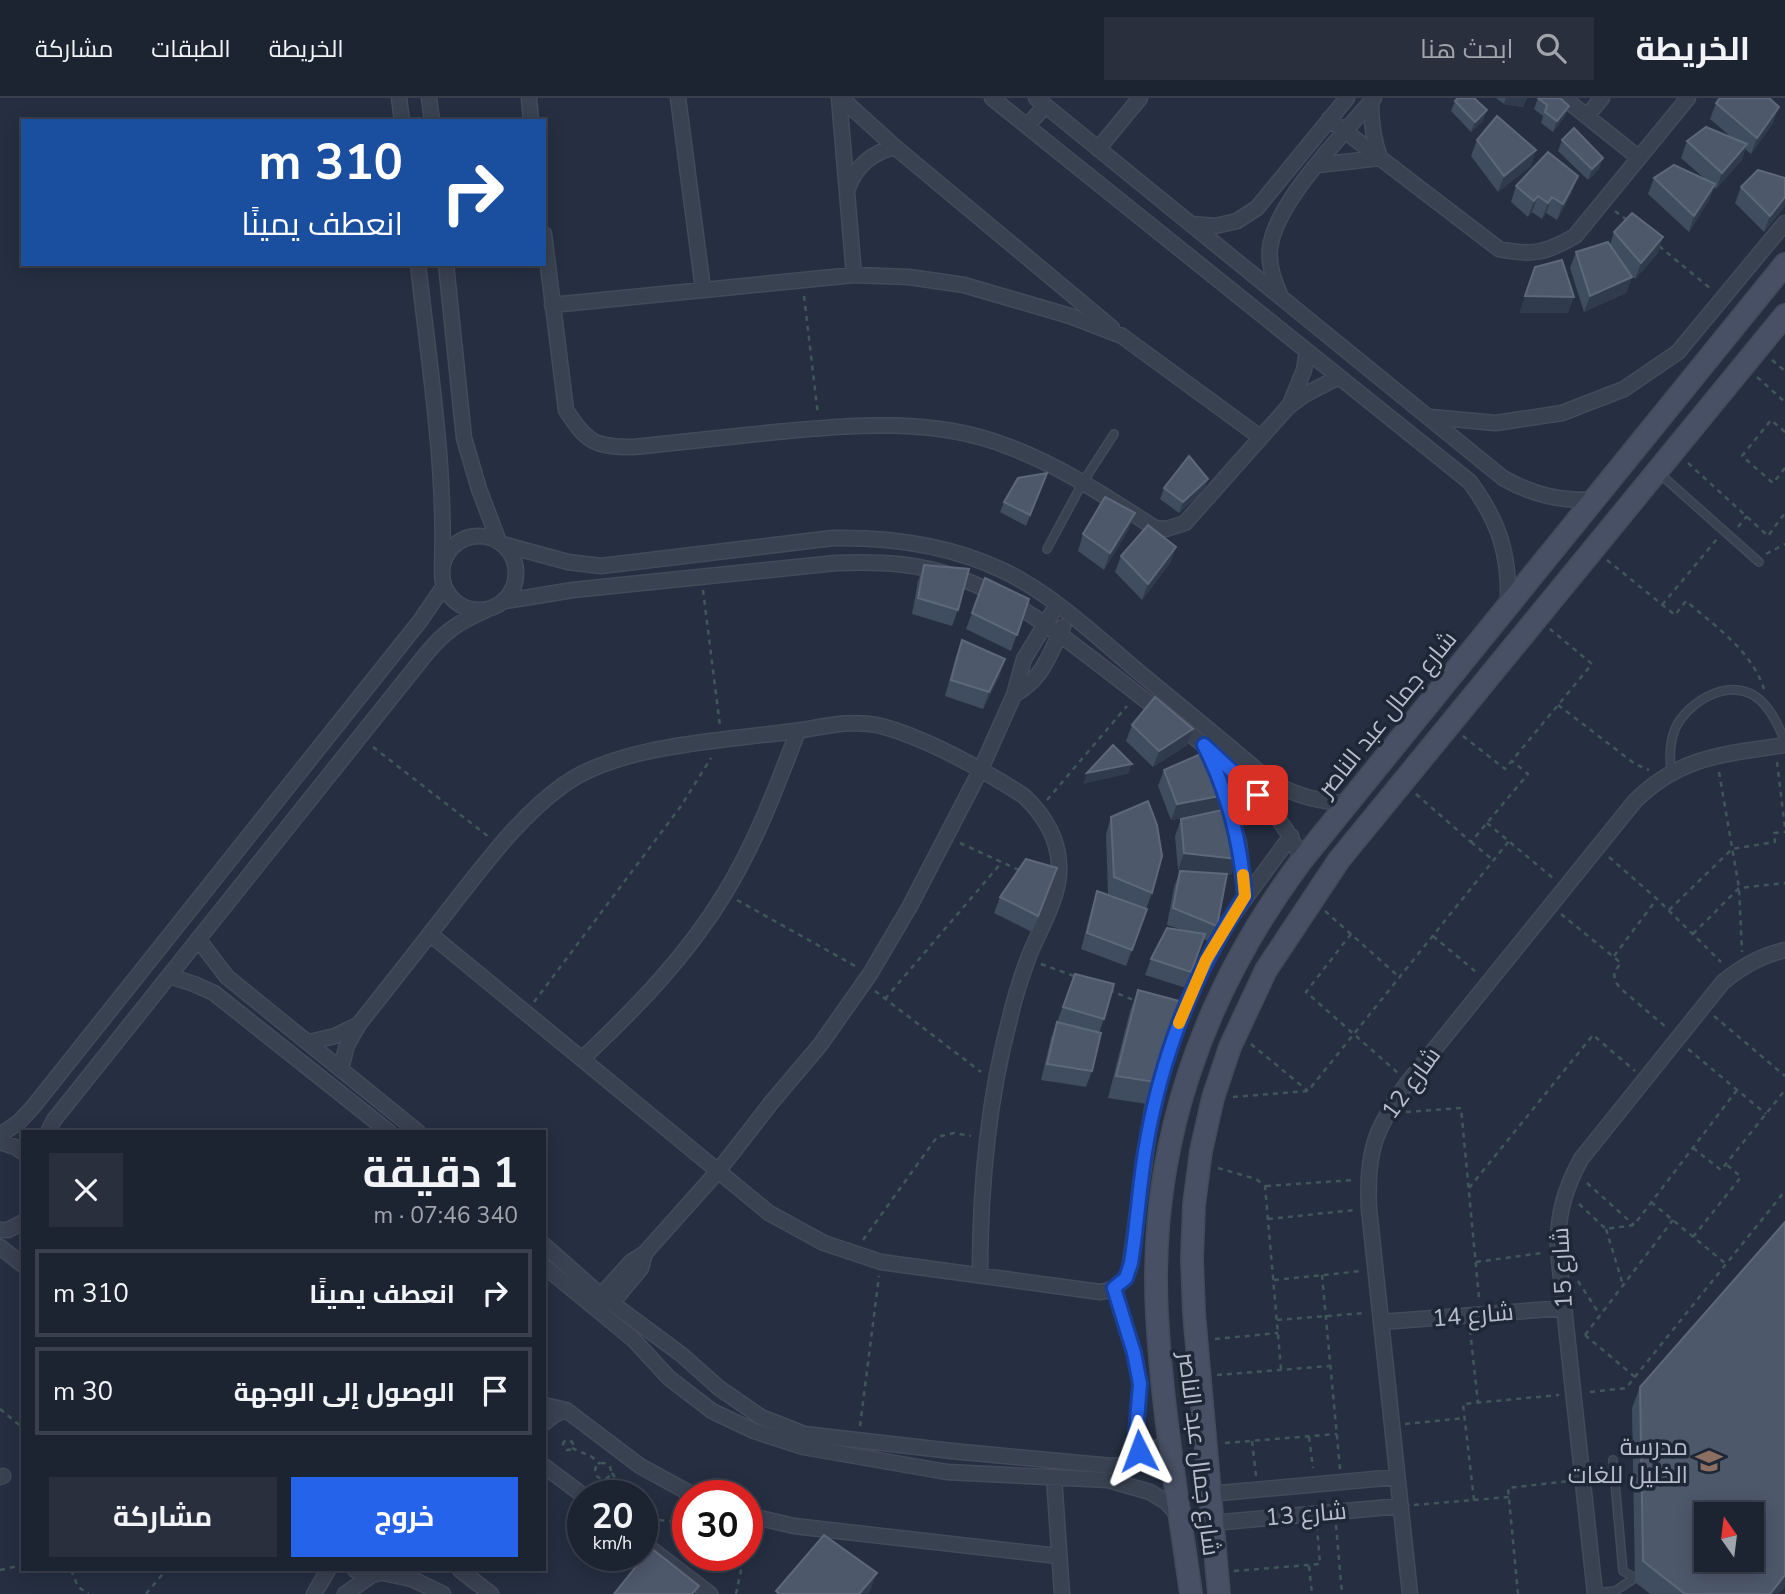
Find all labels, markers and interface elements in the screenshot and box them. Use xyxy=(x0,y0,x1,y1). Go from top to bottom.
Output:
search box xyxy=(1104,17,1594,80)
text: الخريطة xyxy=(1636,27,1750,72)
icon: search xyxy=(1532,29,1570,67)
text: ابحث هنا xyxy=(1420,32,1514,67)
text: مشاركة xyxy=(35,33,113,65)
text: الطبقات xyxy=(151,33,231,65)
text: الخريطة xyxy=(269,33,344,65)
text: 310 m xyxy=(259,129,403,196)
icon: right xyxy=(427,147,518,238)
text: انعطف يمينًا xyxy=(241,203,403,246)
street label: شارع جمال عبد الناصر xyxy=(1309,624,1464,805)
pin xyxy=(1228,765,1288,825)
icon: arrive xyxy=(1239,776,1277,814)
street label: شارع 12 xyxy=(1374,1041,1448,1125)
text: 1 دقيقة xyxy=(363,1145,518,1202)
button: close xyxy=(49,1153,123,1227)
text: 340 m · 07:46 xyxy=(373,1200,518,1231)
street label: شارع 15 xyxy=(1544,1226,1580,1310)
icon: right xyxy=(476,1274,514,1312)
text: 310 m xyxy=(53,1276,129,1311)
text: انعطف يمينًا xyxy=(309,1277,455,1312)
street label: شارع 14 xyxy=(1431,1296,1515,1334)
street label: شارع جمال عبد الناصر xyxy=(1170,1348,1227,1558)
icon: arrive xyxy=(476,1372,514,1410)
text: 30 m xyxy=(53,1374,113,1409)
text: الوصول إلى الوجهة xyxy=(234,1375,455,1410)
position arrow xyxy=(1102,1414,1176,1488)
place label: مدرسة الخليل للغات xyxy=(1568,1431,1688,1491)
school or university icon: مدرسة الخليل للغات xyxy=(1694,1446,1724,1476)
button: مشاركة xyxy=(49,1477,277,1557)
button: خروج xyxy=(291,1477,518,1557)
speed limit sign: 30 xyxy=(672,1480,763,1571)
text: 20 xyxy=(591,1493,634,1540)
street label: شارع 13 xyxy=(1264,1495,1348,1533)
north arrow xyxy=(1694,1502,1764,1572)
map controls xyxy=(1694,1502,1764,1572)
text: km/h xyxy=(593,1531,632,1555)

